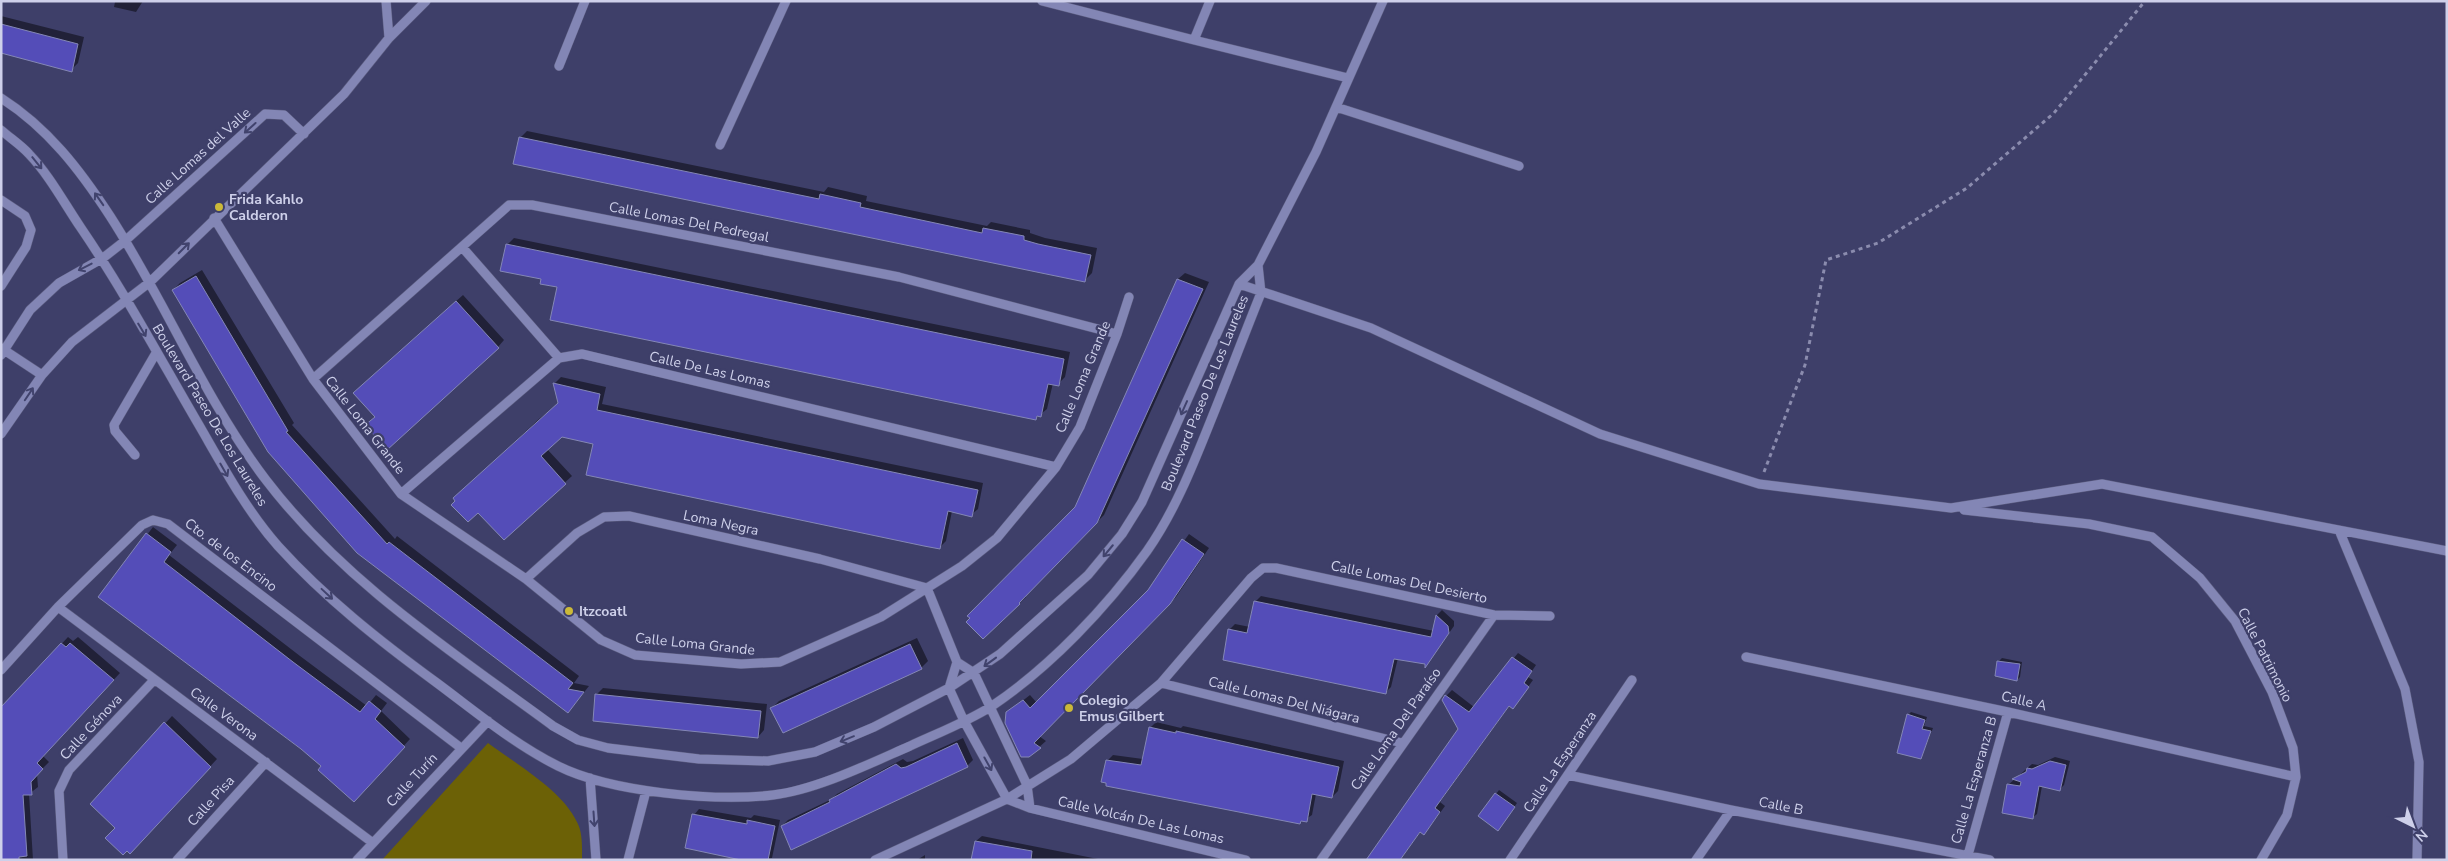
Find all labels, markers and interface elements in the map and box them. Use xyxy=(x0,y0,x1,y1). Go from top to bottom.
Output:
street label: Calle Lomas del Valle xyxy=(141,103,255,209)
one-way arrow xyxy=(244,122,257,134)
one-way arrow xyxy=(31,156,42,169)
place label: Frida Kahlo Calderon xyxy=(229,190,303,225)
one-way arrow xyxy=(94,192,104,206)
street label: Calle Lomas Del Pedregal xyxy=(607,197,772,247)
marker: Frida Kahlo Calderon xyxy=(213,201,225,213)
one-way arrow xyxy=(178,242,191,254)
one-way arrow xyxy=(78,262,93,272)
street label: Boulevard Paseo De Los Laureles xyxy=(1157,292,1253,494)
street label: Calle Loma Grande xyxy=(1051,318,1115,436)
street label: Boulevard Paseo De Los Laureles xyxy=(148,320,272,510)
one-way arrow xyxy=(138,322,148,336)
street label: Calle De Las Lomas xyxy=(647,347,773,393)
street label: Calle Loma Grande xyxy=(320,372,410,478)
one-way arrow xyxy=(24,387,34,401)
one-way arrow xyxy=(1178,400,1188,415)
one-way arrow xyxy=(220,462,230,476)
street label: Loma Negra xyxy=(682,506,760,540)
street label: Cto. de los Encino xyxy=(181,514,281,596)
one-way arrow xyxy=(1102,544,1113,557)
street label: Calle Lomas Del Desierto xyxy=(1329,556,1489,608)
one-way arrow xyxy=(321,588,334,600)
place label: Itzcoatl xyxy=(579,602,627,621)
street label: Calle Patrimonio xyxy=(2233,604,2297,706)
marker: Itzcoatl xyxy=(563,605,575,617)
street label: Calle Loma Grande xyxy=(634,628,756,660)
one-way arrow xyxy=(983,657,997,667)
street label: Calle Loma Del Paraíso xyxy=(1346,664,1446,794)
street label: Calle Lomas Del Niágara xyxy=(1206,672,1362,728)
street label: Calle Verona xyxy=(186,683,262,745)
street label: Calle A xyxy=(1999,687,2049,715)
street label: Calle Génova xyxy=(56,690,126,764)
place label: Colegio Emus Gilbert xyxy=(1079,691,1165,726)
marker: Colegio Emus Gilbert xyxy=(1063,702,1075,714)
street label: Calle La Esperanza xyxy=(1519,707,1601,817)
street label: Calle La Esperanza B xyxy=(1947,714,2001,846)
one-way arrow xyxy=(840,734,855,744)
street label: Calle Turín xyxy=(382,749,442,811)
one-way arrow xyxy=(983,756,993,770)
street label: Calle Pisa xyxy=(183,772,239,830)
street label: Calle Volcán De Las Lomas xyxy=(1056,792,1226,848)
street label: Calle B xyxy=(1757,792,1805,820)
north arrow xyxy=(2388,801,2438,851)
one-way arrow xyxy=(590,810,599,826)
text: N xyxy=(2411,825,2432,846)

